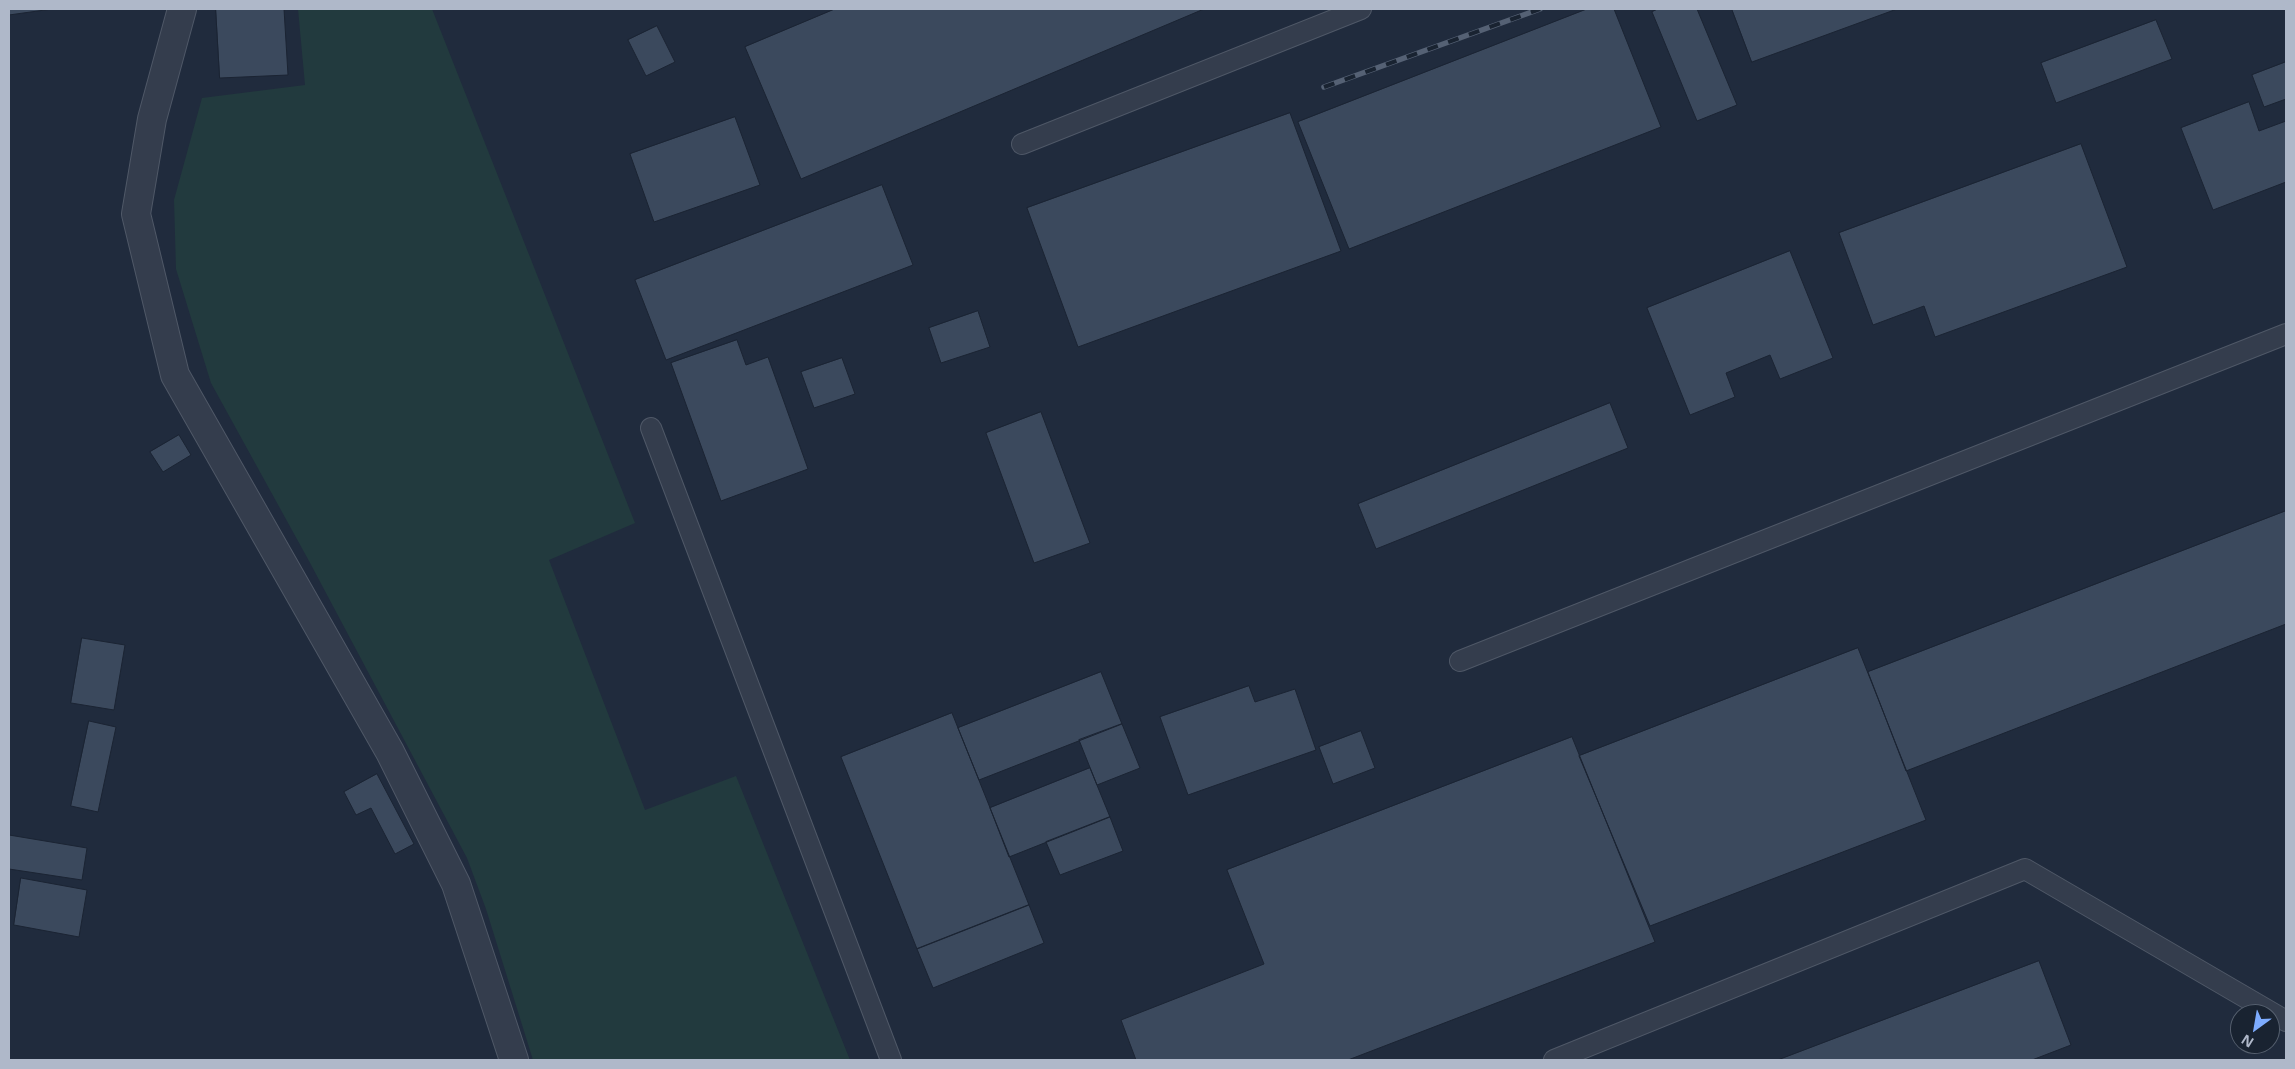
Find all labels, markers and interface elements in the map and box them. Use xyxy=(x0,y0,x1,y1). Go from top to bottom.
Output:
north arrow xyxy=(2230,1004,2280,1054)
text: N xyxy=(2237,1030,2257,1052)

